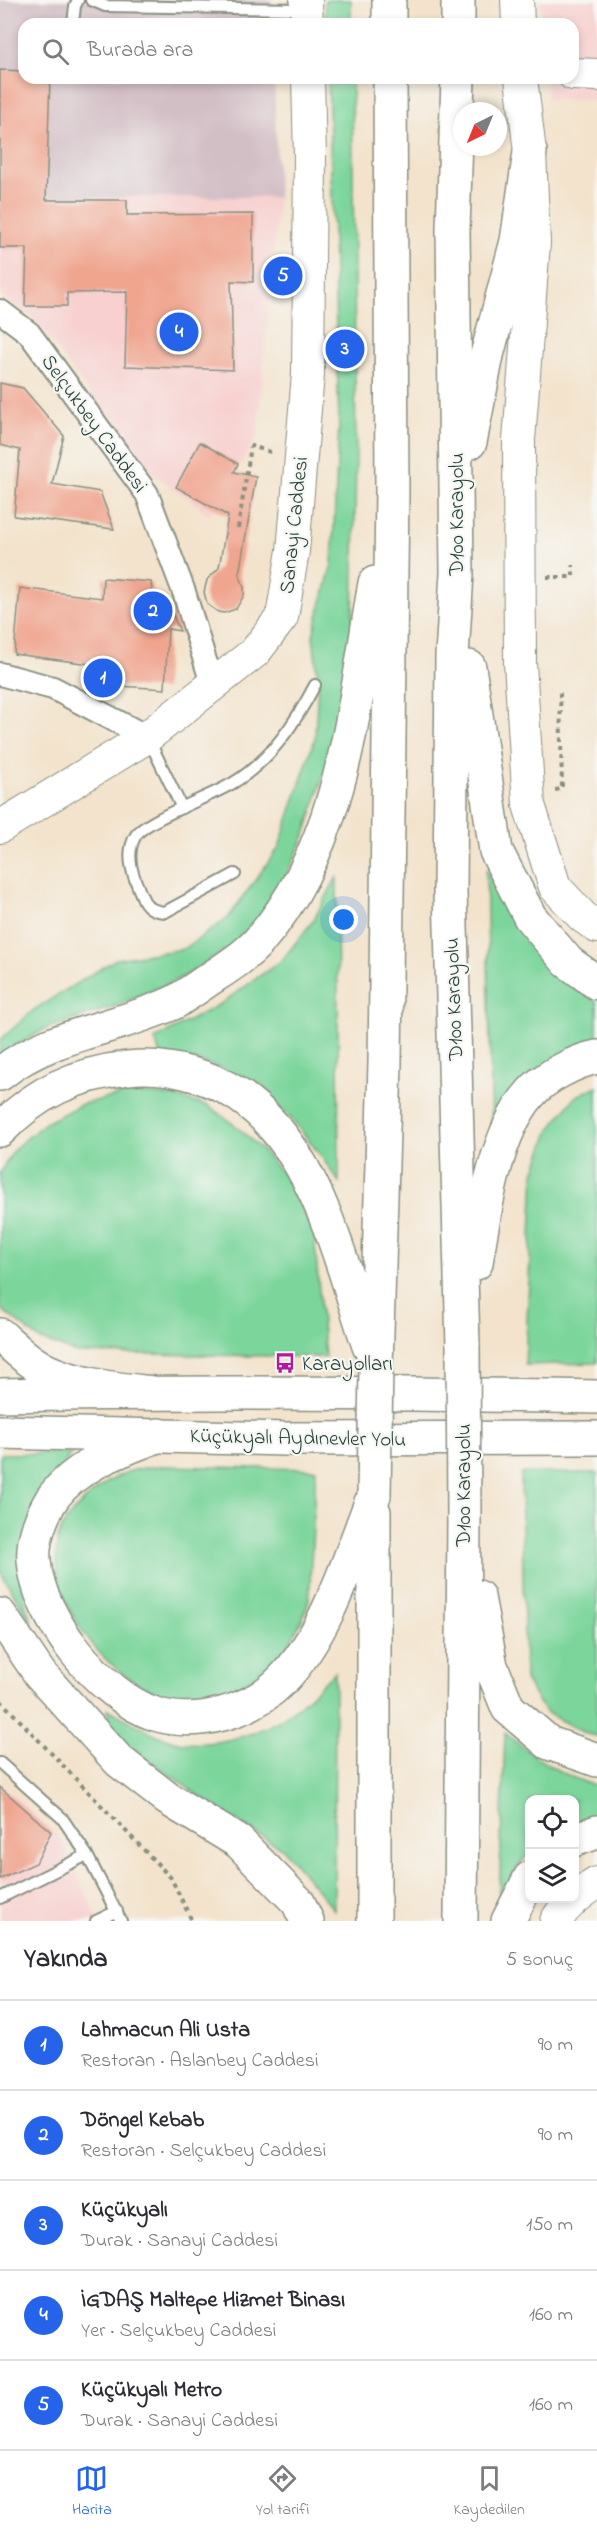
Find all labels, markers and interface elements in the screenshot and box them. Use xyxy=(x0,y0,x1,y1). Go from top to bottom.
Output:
search box xyxy=(18,18,579,84)
icon: search xyxy=(39,35,72,68)
text: Burada ara xyxy=(87,35,193,67)
north arrow xyxy=(453,102,507,156)
pin: 5 xyxy=(264,254,302,298)
pin: 4 xyxy=(160,310,198,354)
pin: 3 xyxy=(326,326,364,372)
street label: Selçukbey Caddesi xyxy=(31,349,154,501)
street label: D100 Karayolu xyxy=(443,452,475,576)
street label: Sanayi Caddesi xyxy=(273,455,319,595)
pin: 2 xyxy=(134,588,172,634)
pin: 1 xyxy=(84,656,122,700)
your location xyxy=(329,905,358,934)
street label: D100 Karayolu xyxy=(438,937,474,1062)
place label: Karayolları xyxy=(302,1350,393,1382)
bus stop icon: Karayolları xyxy=(273,1351,297,1375)
street label: Küçükyalı Aydınevler Yolu xyxy=(190,1422,406,1458)
street label: D100 Karayolu xyxy=(450,1423,482,1547)
map controls xyxy=(525,1795,579,1903)
button: locate xyxy=(525,1795,579,1849)
button: layers xyxy=(525,1849,579,1903)
text: Yakında xyxy=(24,1941,108,1979)
text: 5 sonuç xyxy=(506,1946,573,1975)
text: Lahmacun Ali Usta xyxy=(81,2015,250,2047)
text: 1 xyxy=(40,2031,47,2060)
text: 90 m xyxy=(538,2031,573,2060)
text: Restoran · Aslanbey Caddesi xyxy=(81,2047,319,2076)
text: Döngel Kebab xyxy=(81,2105,204,2137)
text: 2 xyxy=(39,2121,48,2150)
text: 90 m xyxy=(538,2121,573,2150)
text: Restoran · Selçukbey Caddesi xyxy=(81,2137,326,2166)
text: Küçükyalı xyxy=(81,2195,168,2227)
text: 3 xyxy=(39,2211,48,2240)
text: 150 m xyxy=(526,2211,573,2240)
text: Durak · Sanayi Caddesi xyxy=(81,2227,278,2256)
text: İGDAŞ Maltepe Hizmet Binası xyxy=(81,2285,345,2317)
text: 4 xyxy=(39,2301,48,2330)
text: 160 m xyxy=(529,2301,573,2330)
text: Yer · Selçukbey Caddesi xyxy=(81,2317,276,2346)
text: Küçükyalı Metro xyxy=(81,2375,222,2407)
text: 5 xyxy=(38,2391,49,2420)
text: 160 m xyxy=(529,2391,573,2420)
text: Durak · Sanayi Caddesi xyxy=(81,2407,278,2436)
tab: Harita xyxy=(72,2462,112,2522)
tab: Yol tarifi xyxy=(256,2462,309,2522)
tab: Kaydedilen xyxy=(453,2462,525,2522)

